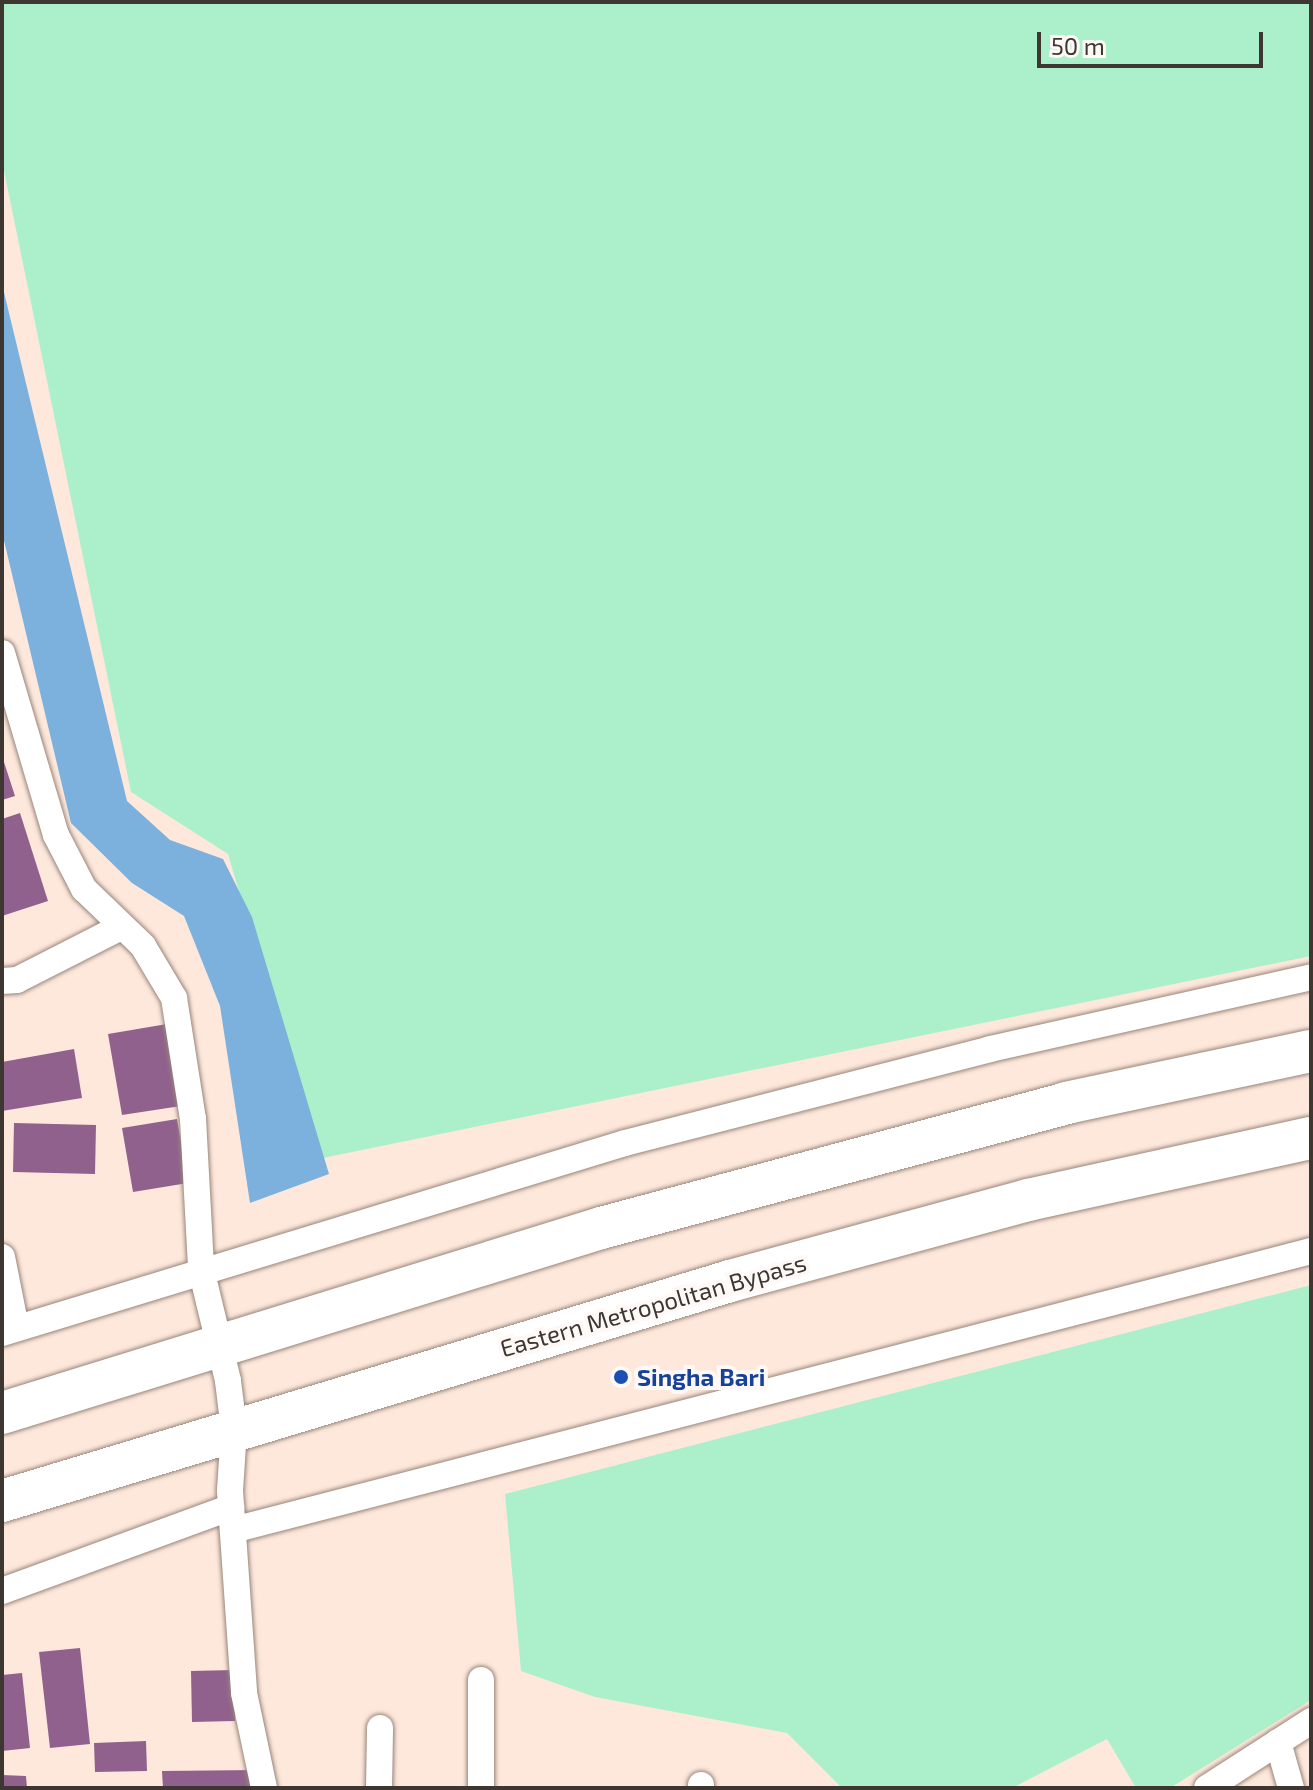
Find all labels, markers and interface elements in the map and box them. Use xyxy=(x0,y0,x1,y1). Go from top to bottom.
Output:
scale bar xyxy=(1041,16,1267,66)
text: 50 m xyxy=(1051,31,1105,60)
street label: Eastern Metropolitan Bypass xyxy=(497,1247,809,1363)
place label: Singha Bari xyxy=(637,1363,765,1391)
marker: Singha Bari xyxy=(612,1368,630,1386)

